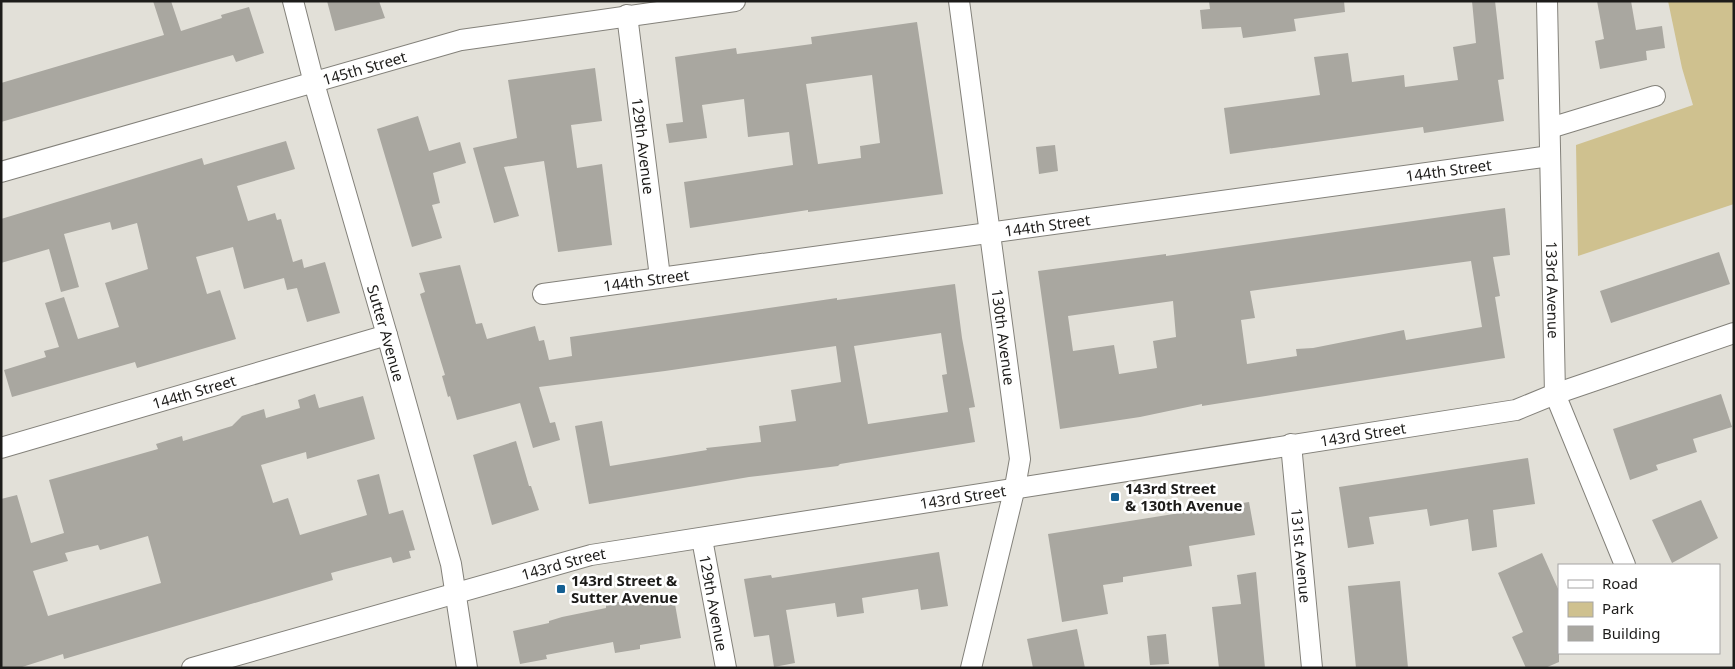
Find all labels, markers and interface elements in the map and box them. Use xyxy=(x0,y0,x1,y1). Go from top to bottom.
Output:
street label: 145th Street xyxy=(320,46,409,89)
street label: 129th Avenue xyxy=(628,97,659,195)
street label: 144th Street xyxy=(1404,154,1493,186)
street label: 144th Street xyxy=(1003,209,1092,241)
street label: 133rd Avenue xyxy=(1542,241,1564,339)
street label: 144th Street xyxy=(602,264,691,296)
street label: Sutter Avenue xyxy=(363,282,410,384)
street label: 130th Avenue xyxy=(987,288,1020,386)
street label: 144th Street xyxy=(150,370,239,413)
street label: 143rd Street xyxy=(1318,417,1408,451)
place label: 143rd Street & 130th Avenue xyxy=(1125,478,1242,515)
street label: 143rd Street xyxy=(918,480,1008,513)
marker: 143rd Street & 130th Avenue xyxy=(1109,491,1121,503)
street label: 131st Avenue xyxy=(1287,507,1316,604)
street label: 143rd Street xyxy=(519,543,608,584)
street label: 129th Avenue xyxy=(695,553,733,652)
legend xyxy=(1558,564,1720,654)
place label: 143rd Street & Sutter Avenue xyxy=(571,570,678,607)
text: Road xyxy=(1602,573,1638,593)
marker: 143rd Street & Sutter Avenue xyxy=(555,583,567,595)
text: Park xyxy=(1602,598,1634,618)
text: Building xyxy=(1602,623,1660,643)

